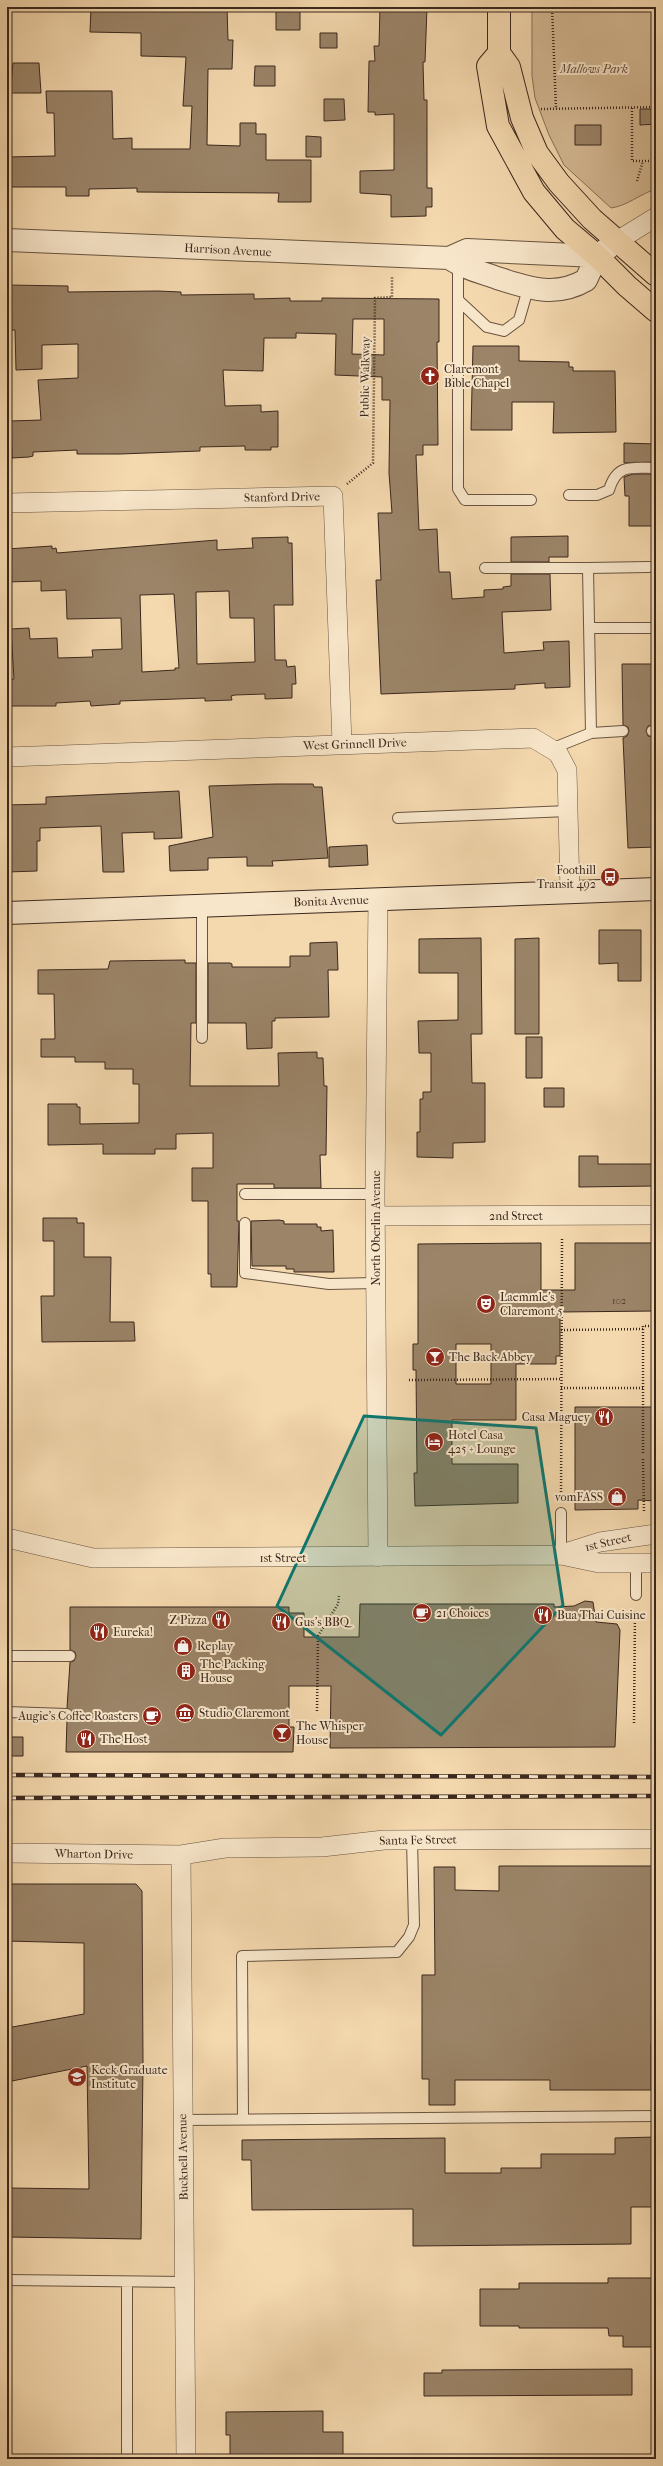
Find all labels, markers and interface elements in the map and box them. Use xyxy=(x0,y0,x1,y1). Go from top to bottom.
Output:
park label: Mallows Park xyxy=(559,62,628,76)
street label: Harrison Avenue xyxy=(184,241,272,259)
street label: Public Walkway xyxy=(357,336,373,418)
place label: Claremont Bible Chapel xyxy=(444,362,510,390)
church icon: Claremont Bible Chapel xyxy=(419,365,441,387)
street label: Stanford Drive xyxy=(244,489,320,505)
street label: West Grinnell Drive xyxy=(302,735,407,753)
place label: Foothill Transit 492 xyxy=(537,863,597,891)
bus stop icon: Foothill Transit 492 xyxy=(599,866,621,888)
street label: Bonita Avenue xyxy=(293,893,369,909)
street label: North Oberlin Avenue xyxy=(369,1170,383,1286)
street label: 2nd Street xyxy=(489,1209,544,1223)
place label: Laemmle's Claremont 5 xyxy=(500,1290,563,1318)
theatre icon: Laemmle's Claremont 5 xyxy=(475,1293,497,1315)
house number: 102 xyxy=(612,1295,626,1307)
bar icon: The Back Abbey xyxy=(424,1346,446,1368)
place label: The Back Abbey xyxy=(449,1350,533,1364)
restaurant icon: Casa Maguey xyxy=(593,1406,615,1428)
place label: Casa Maguey xyxy=(522,1410,591,1424)
place label: Hotel Casa 425 + Lounge xyxy=(448,1428,516,1456)
hotel icon: Hotel Casa 425 + Lounge xyxy=(423,1431,445,1453)
shop icon: vomFASS xyxy=(606,1486,628,1508)
place label: vomFASS xyxy=(555,1490,603,1504)
street label: 1st Street xyxy=(583,1530,633,1554)
street label: 1st Street xyxy=(259,1551,307,1565)
cafe icon: 21 Choices xyxy=(411,1602,433,1624)
restaurant icon: Bua Thai Cuisine xyxy=(532,1604,554,1626)
place label: 21 Choices xyxy=(436,1606,489,1620)
place label: Bua Thai Cuisine xyxy=(557,1608,646,1622)
restaurant icon: Z Pizza xyxy=(210,1609,232,1631)
restaurant icon: Gus's BBQ xyxy=(270,1611,292,1633)
place label: Z Pizza xyxy=(169,1613,207,1627)
place label: Gus's BBQ xyxy=(295,1615,353,1629)
restaurant icon: Eureka! xyxy=(88,1621,110,1643)
place label: Eureka! xyxy=(113,1625,153,1639)
shop icon: Replay xyxy=(172,1635,194,1657)
place label: Replay xyxy=(197,1639,234,1653)
place label: The Packing House xyxy=(200,1657,265,1685)
building icon: The Packing House xyxy=(175,1660,197,1682)
museum icon: Studio Claremont xyxy=(174,1702,196,1724)
cafe icon: Augie's Coffee Roasters xyxy=(141,1705,163,1727)
place label: Studio Claremont xyxy=(199,1706,291,1720)
place label: Augie's Coffee Roasters xyxy=(17,1709,139,1723)
place label: The Whisper House xyxy=(296,1719,364,1747)
bar icon: The Whisper House xyxy=(271,1722,293,1744)
restaurant icon: The Host xyxy=(75,1728,97,1750)
place label: The Host xyxy=(100,1732,148,1746)
street label: Santa Fe Street xyxy=(379,1832,458,1848)
street label: Wharton Drive xyxy=(54,1846,133,1862)
place label: Keck Graduate Institute xyxy=(91,2063,168,2091)
school or university icon: Keck Graduate Institute xyxy=(66,2066,88,2088)
street label: Bucknell Avenue xyxy=(175,2113,191,2200)

